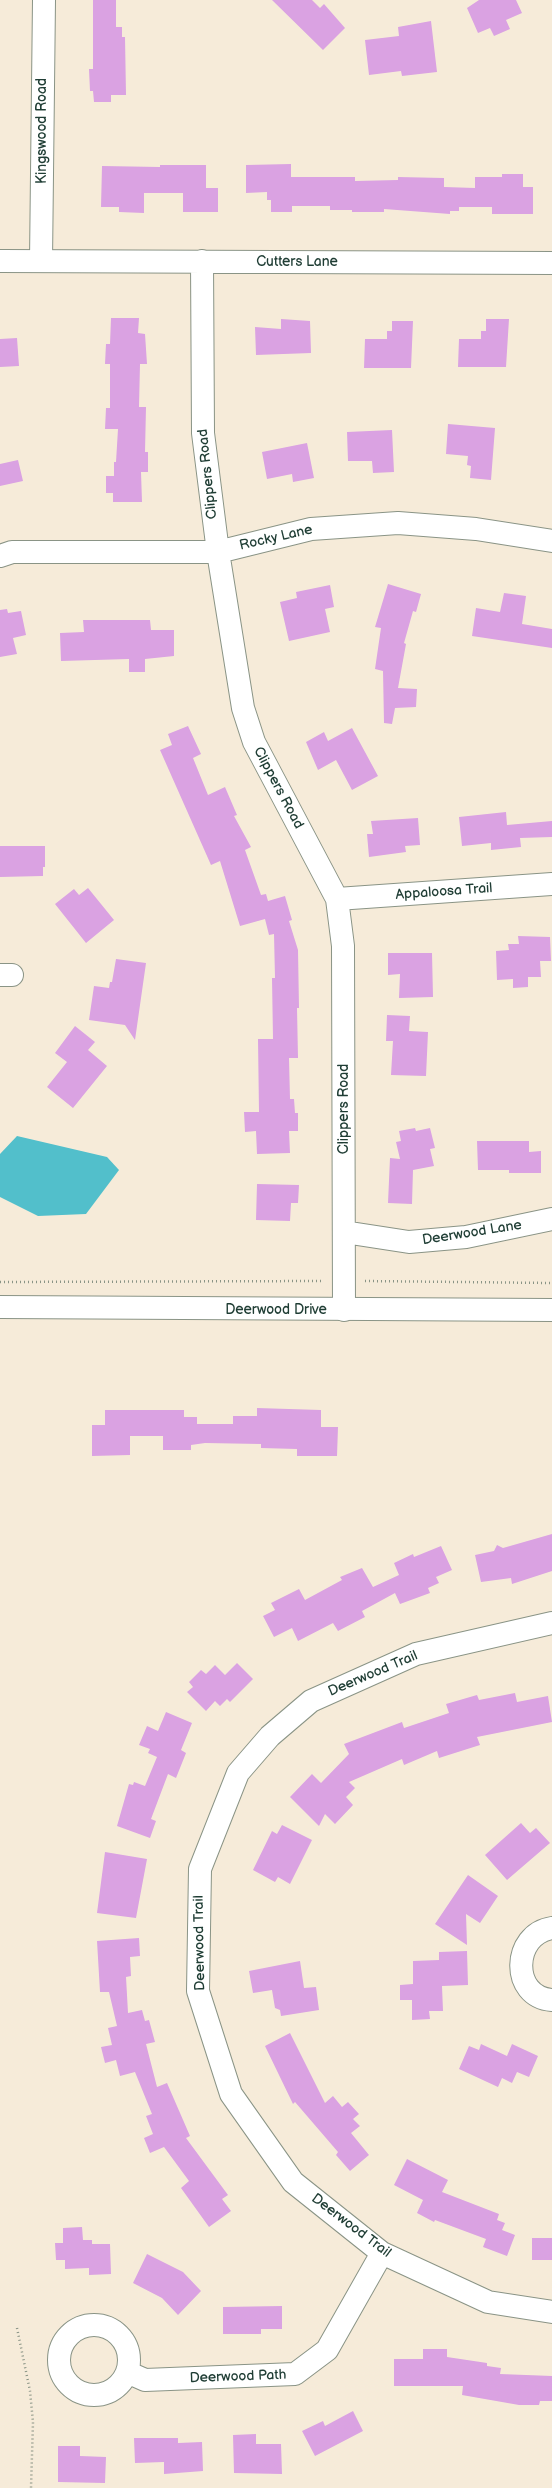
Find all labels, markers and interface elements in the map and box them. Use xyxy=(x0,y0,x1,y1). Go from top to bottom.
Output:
street label: Kingswood Road xyxy=(34,78,50,184)
street label: Cutters Lane xyxy=(256,254,338,270)
street label: Clippers Road xyxy=(195,428,221,520)
street label: Rocky Lane xyxy=(238,521,314,555)
street label: Clippers Road xyxy=(249,744,307,832)
street label: Appaloosa Trail xyxy=(395,880,493,904)
street label: Clippers Road xyxy=(336,1064,352,1154)
street label: Deerwood Lane xyxy=(421,1217,523,1249)
street label: Deerwood Drive xyxy=(225,1302,327,1318)
street label: Deerwood Trail xyxy=(326,1648,420,1700)
street label: Deerwood Trail xyxy=(191,1895,209,1991)
street label: Deerwood Trail xyxy=(308,2191,394,2261)
street label: Deerwood Path xyxy=(189,2367,287,2387)

